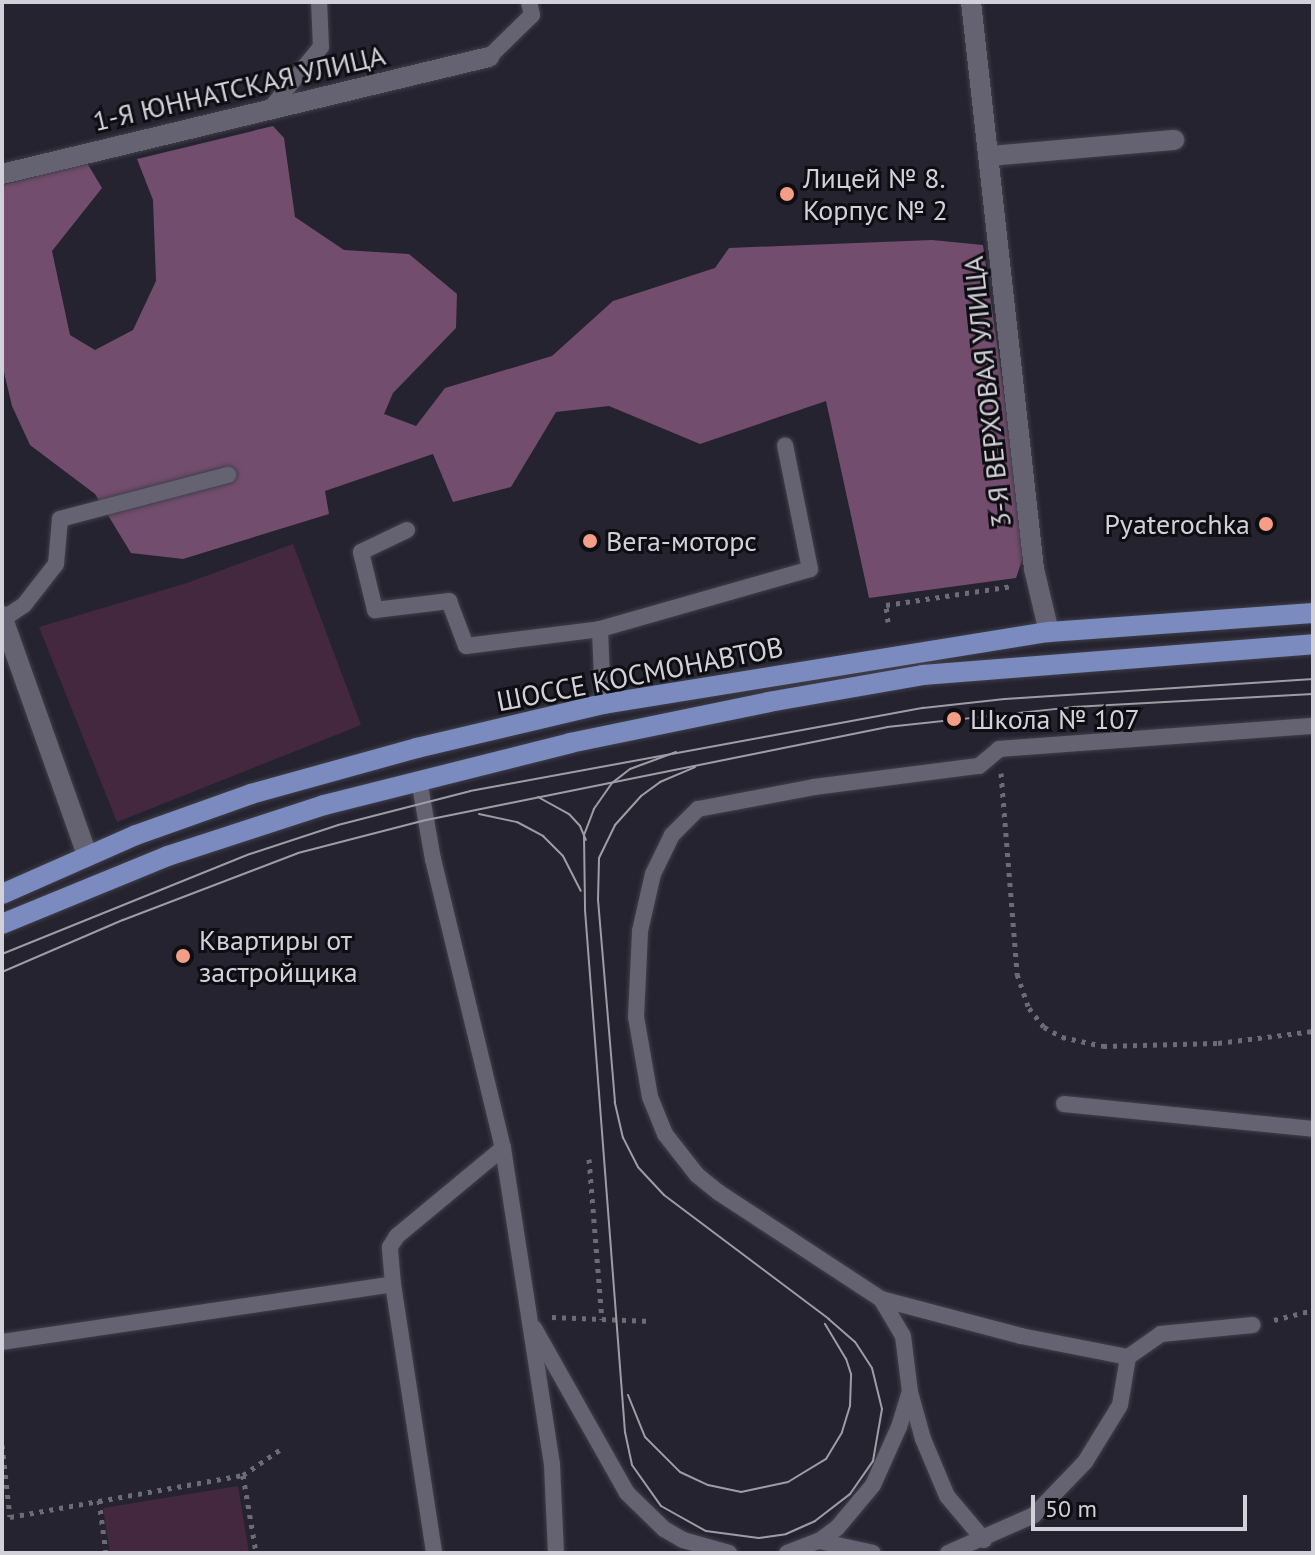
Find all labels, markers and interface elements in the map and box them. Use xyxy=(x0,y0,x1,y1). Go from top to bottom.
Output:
street label: 1-Я ЮННАТСКАЯ УЛИЦА xyxy=(89,38,389,138)
place label: Лицей № 8. Корпус № 2 xyxy=(803,161,948,227)
marker: Лицей № 8. Корпус № 2 xyxy=(778,185,796,203)
street label: 3-Я ВЕРХОВАЯ УЛИЦА xyxy=(956,254,1018,530)
place label: Pyaterochka xyxy=(1104,507,1250,541)
marker: Pyaterochka xyxy=(1257,515,1275,533)
place label: Вега-моторс xyxy=(606,524,757,558)
marker: Вега-моторс xyxy=(581,532,599,550)
street label: ШОССЕ КОСМОНАВТОВ xyxy=(494,630,786,718)
place label: Школа № 107 xyxy=(970,702,1140,736)
marker: Школа № 107 xyxy=(945,710,963,728)
place label: Квартиры от застройщика xyxy=(199,923,358,989)
marker: Квартиры от застройщика xyxy=(174,947,192,965)
scale bar xyxy=(1035,1479,1251,1529)
text: 50 m xyxy=(1045,1493,1097,1524)

